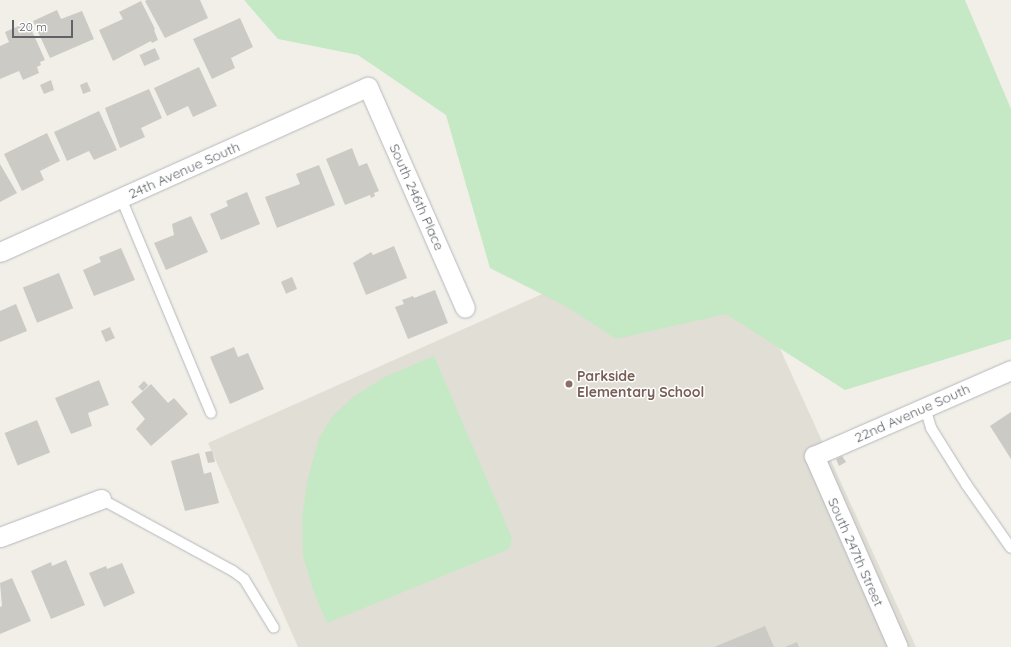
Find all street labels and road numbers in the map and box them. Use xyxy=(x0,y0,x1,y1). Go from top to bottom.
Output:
street label: 24th Avenue South xyxy=(126,138,242,202)
street label: South 246th Place xyxy=(386,141,448,253)
street label: 22nd Avenue South xyxy=(852,380,972,446)
street label: South 247th Street xyxy=(824,495,888,609)

